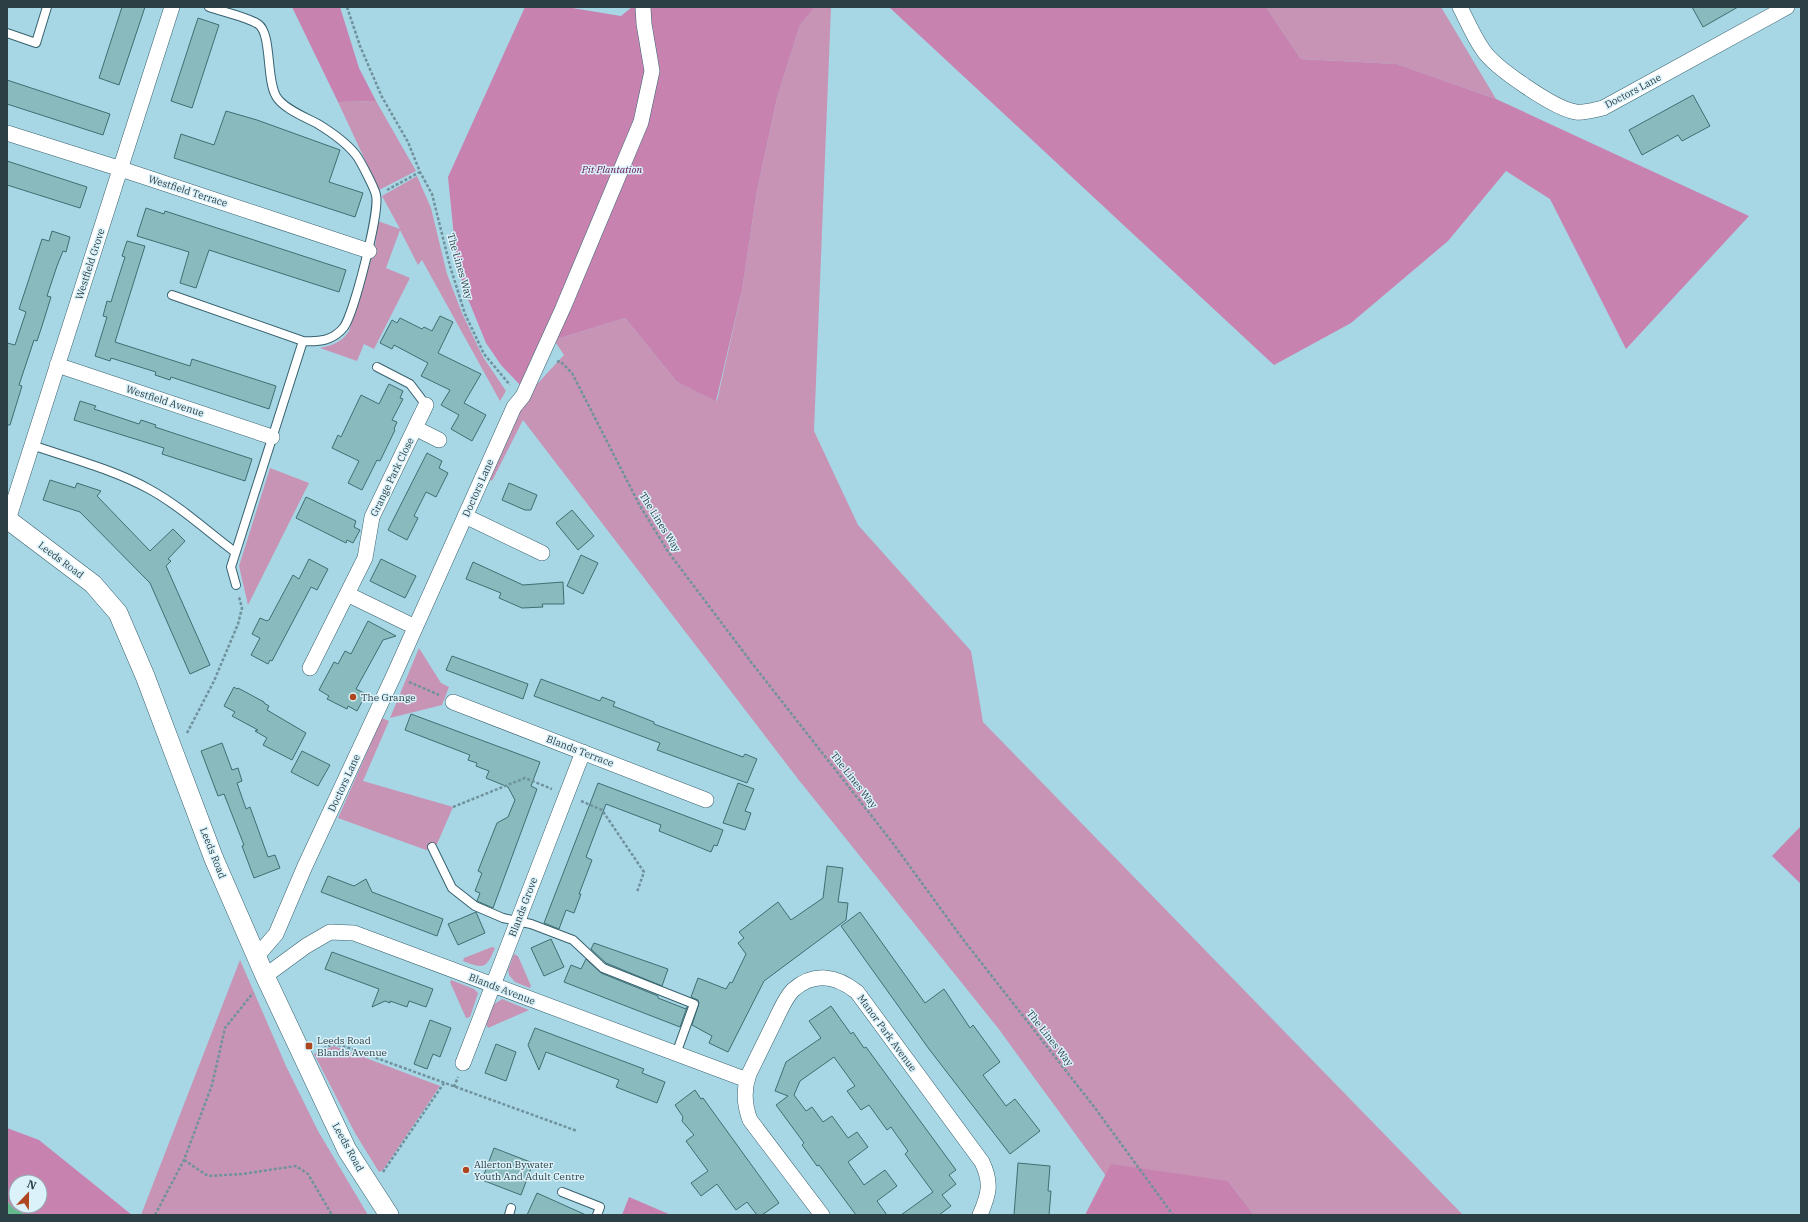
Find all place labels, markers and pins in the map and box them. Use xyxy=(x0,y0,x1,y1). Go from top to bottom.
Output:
place label: The Grange xyxy=(361,691,416,704)
marker: The Grange xyxy=(348,692,358,702)
place label: Leeds Road Blands Avenue xyxy=(317,1034,387,1059)
marker: Leeds Road Blands Avenue xyxy=(304,1041,314,1051)
place label: Allerton Bywater Youth And Adult Centre xyxy=(474,1158,585,1183)
marker: Allerton Bywater Youth And Adult Centre xyxy=(461,1165,471,1175)

